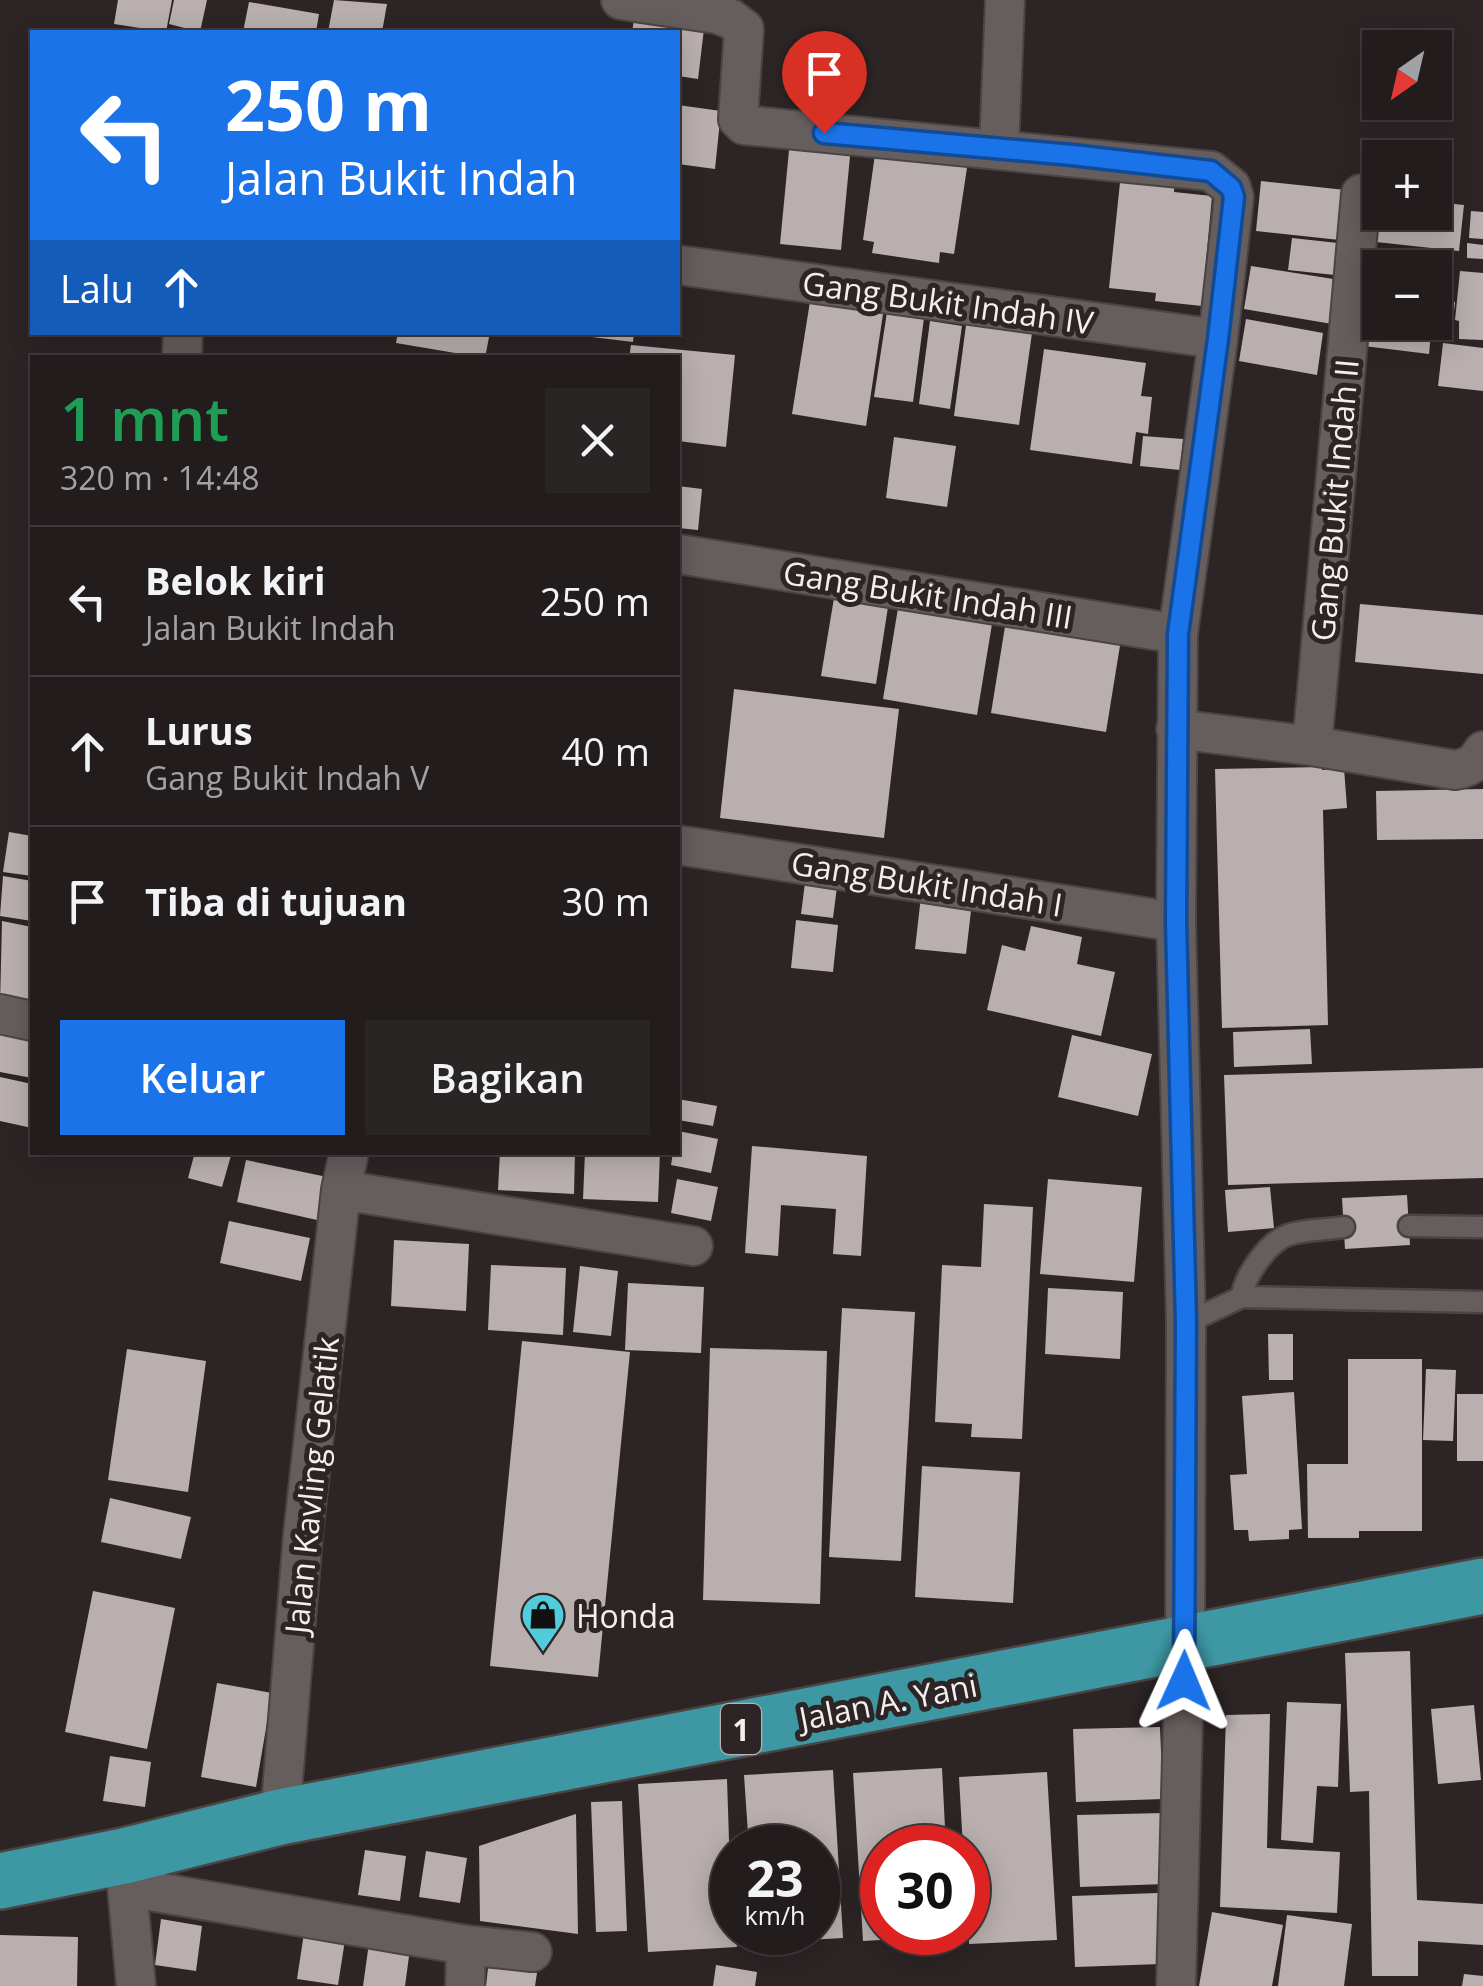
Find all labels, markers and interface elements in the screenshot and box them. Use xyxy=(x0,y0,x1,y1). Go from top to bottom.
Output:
north arrow xyxy=(1362,30,1452,120)
map controls xyxy=(1362,30,1452,340)
pin xyxy=(782,31,867,134)
icon: arrive xyxy=(797,46,852,101)
text: 250 m xyxy=(225,56,432,152)
icon: left xyxy=(60,70,190,200)
button: + xyxy=(1362,140,1452,230)
text: Jalan Bukit Indah xyxy=(225,147,577,208)
button: − xyxy=(1362,250,1452,340)
icon: ahead xyxy=(154,260,209,315)
street label: Gang Bukit Indah IV xyxy=(800,260,1097,344)
text: Lalu xyxy=(60,262,134,314)
street label: Gang Bukit Indah II xyxy=(1300,357,1368,643)
text: 1 mnt xyxy=(60,377,229,459)
button: close xyxy=(545,388,650,493)
text: 320 m · 14:48 xyxy=(60,456,259,499)
street label: Gang Bukit Indah III xyxy=(780,550,1076,638)
text: Belok kiri xyxy=(145,554,326,606)
icon: left xyxy=(60,574,115,629)
text: 250 m xyxy=(540,575,650,627)
text: Jalan Bukit Indah xyxy=(145,606,396,649)
text: Lurus xyxy=(145,704,253,756)
icon: ahead xyxy=(60,724,115,779)
text: 40 m xyxy=(561,725,650,777)
text: Gang Bukit Indah V xyxy=(145,756,429,799)
street label: Gang Bukit Indah I xyxy=(788,840,1066,926)
icon: arrive xyxy=(60,874,115,929)
text: Tiba di tujuan xyxy=(145,875,407,927)
text: 30 m xyxy=(561,875,650,927)
button: Keluar xyxy=(60,1020,345,1135)
button: Bagikan xyxy=(365,1020,650,1135)
street label: Jalan Kavling Gelatik xyxy=(274,1334,348,1639)
shop icon: Honda xyxy=(520,1592,566,1653)
place label: Honda xyxy=(576,1594,676,1637)
position arrow xyxy=(1132,1629,1236,1733)
street label: Jalan A. Yani xyxy=(792,1663,981,1740)
road number: 1 xyxy=(721,1704,761,1754)
speed limit sign: 30 xyxy=(860,1825,990,1955)
text: 23 xyxy=(746,1844,804,1912)
text: km/h xyxy=(745,1898,805,1932)

